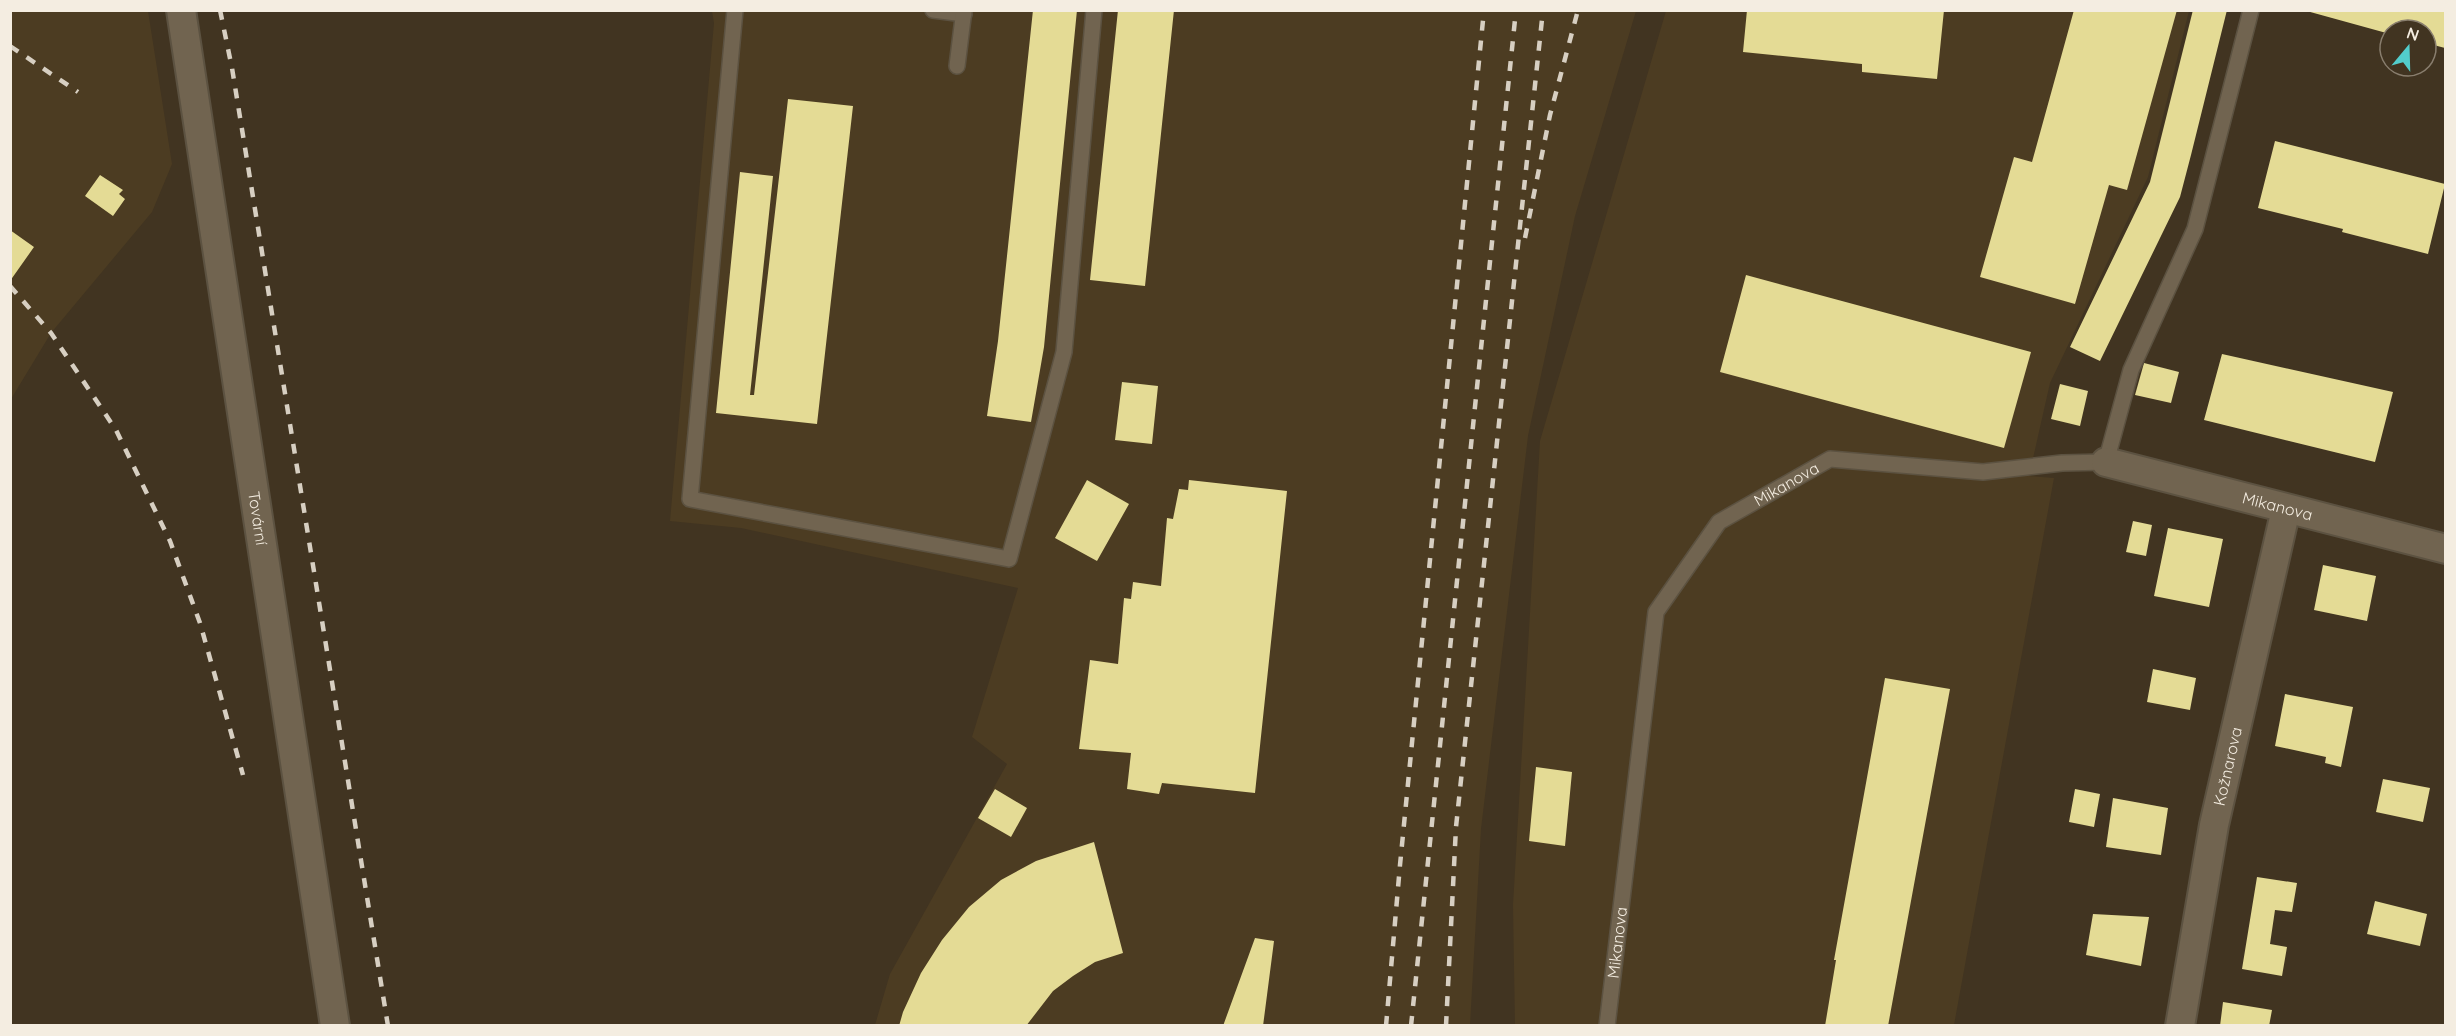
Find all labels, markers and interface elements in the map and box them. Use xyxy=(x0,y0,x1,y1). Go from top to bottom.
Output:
north arrow xyxy=(2378,18,2438,78)
text: N xyxy=(2404,22,2422,45)
street label: Mikanova xyxy=(1750,457,1822,510)
street label: Mikanova xyxy=(2240,487,2315,524)
street label: Tovární xyxy=(244,490,272,547)
street label: Kožnarova xyxy=(2209,725,2246,808)
street label: Mikanova xyxy=(1603,906,1631,979)

